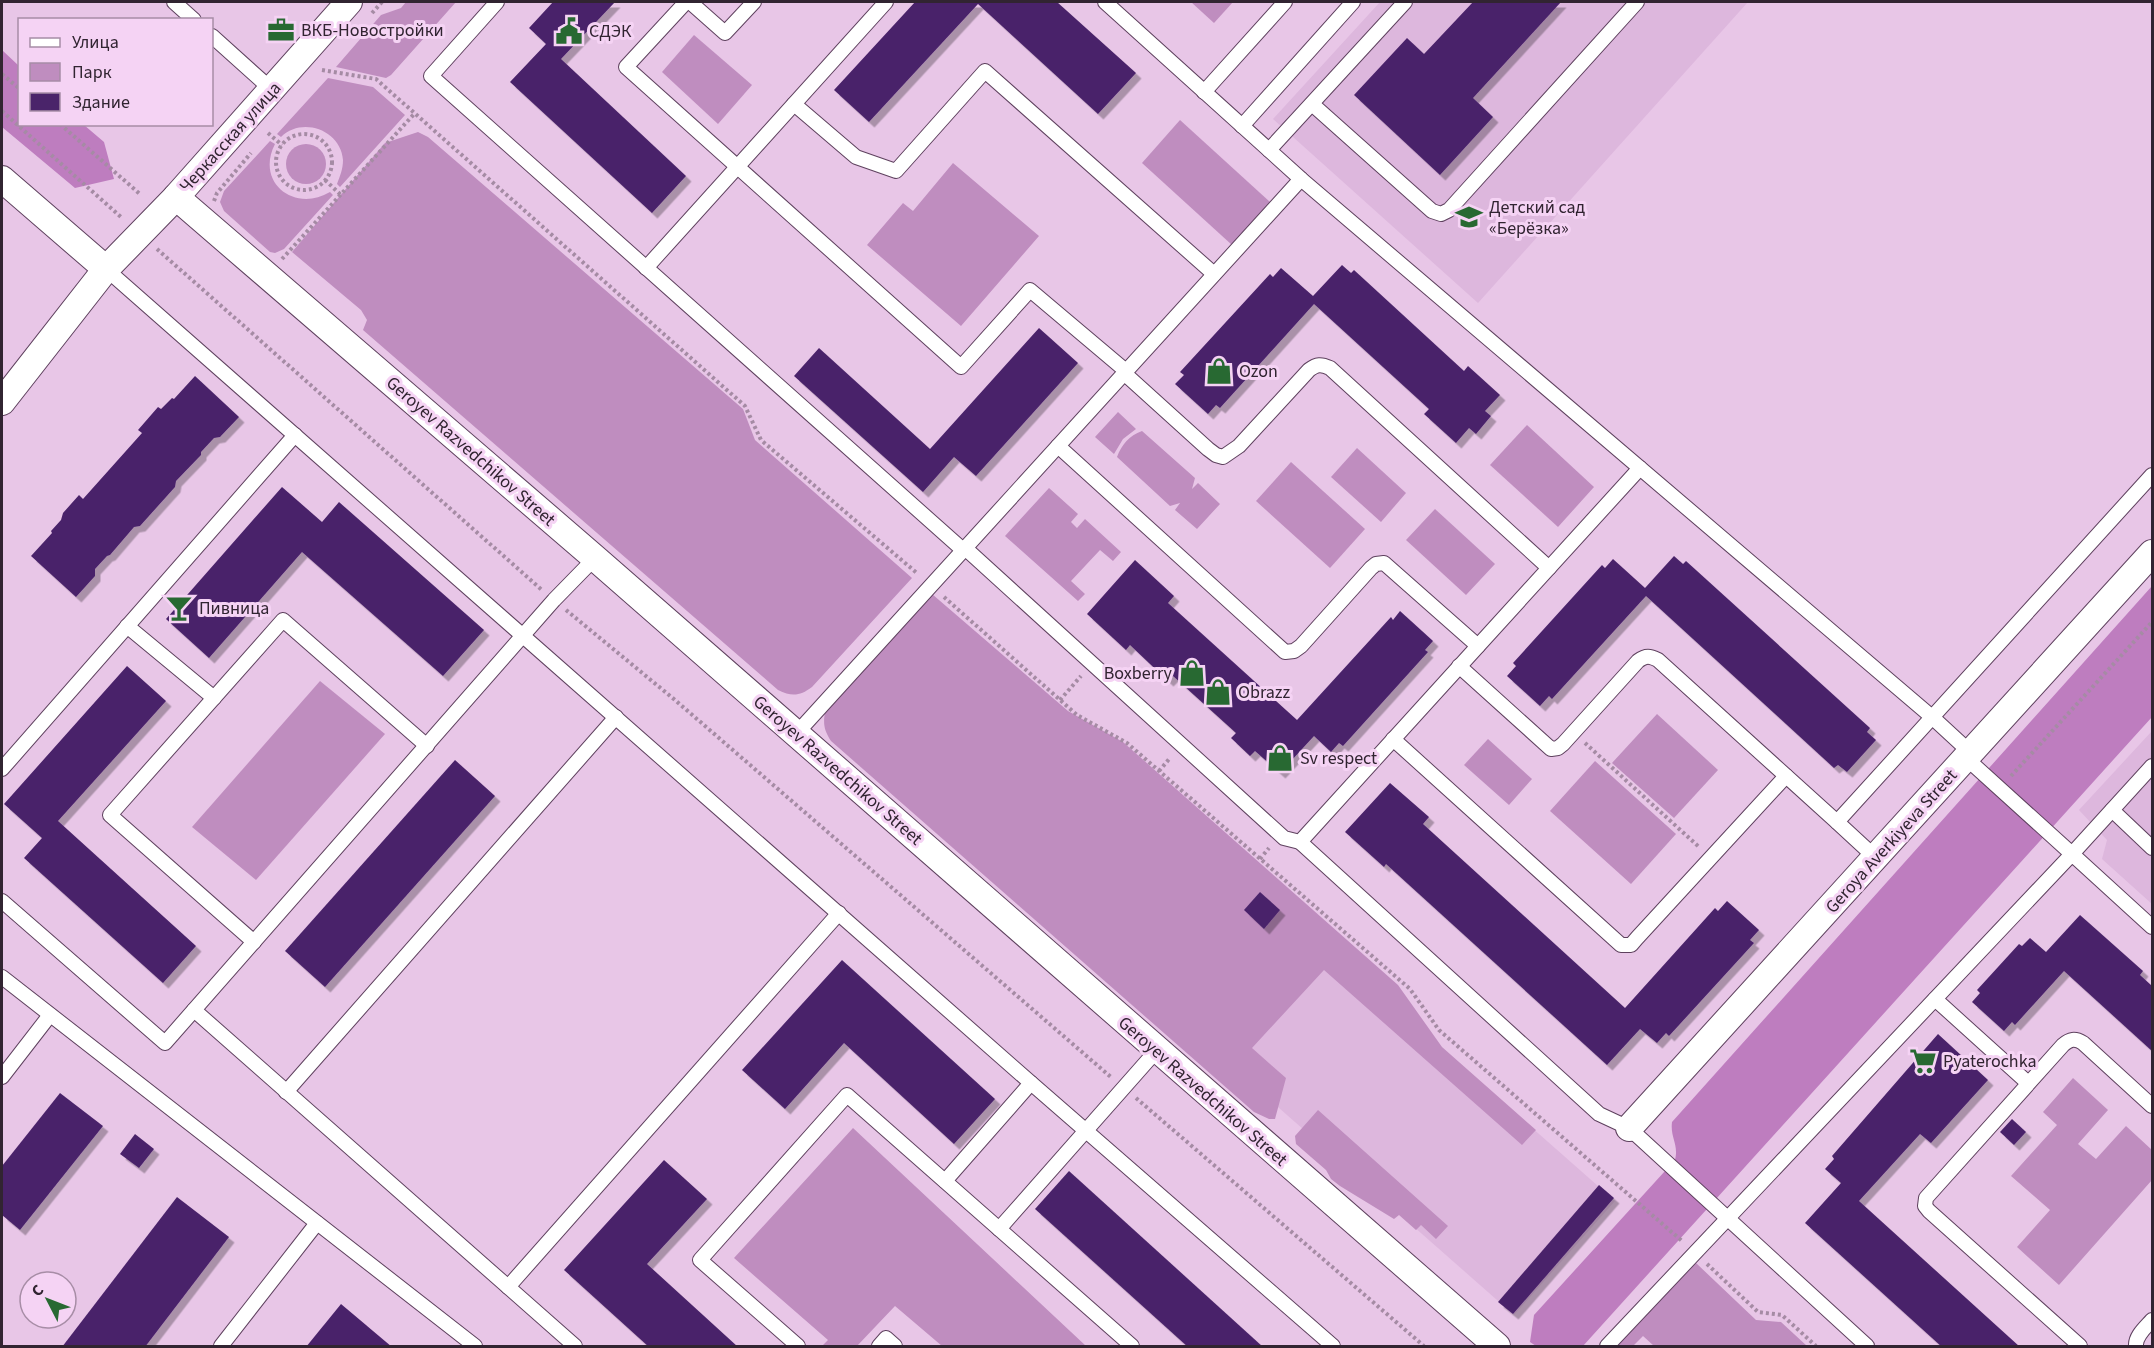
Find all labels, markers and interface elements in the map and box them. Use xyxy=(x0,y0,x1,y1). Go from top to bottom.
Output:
office icon: ВКБ-Новостройки xyxy=(266,15,296,45)
public building icon: СДЭК xyxy=(554,16,584,46)
legend xyxy=(18,18,213,126)
place label: ВКБ-Новостройки xyxy=(301,18,444,43)
place label: СДЭК xyxy=(589,19,632,44)
text: Улица xyxy=(72,30,119,55)
text: Парк xyxy=(72,60,112,85)
street label: Черкасская улица xyxy=(174,76,287,198)
text: Здание xyxy=(72,90,130,115)
place label: Детский сад «Берёзка» xyxy=(1489,195,1586,241)
school or university icon: Детский сад «Берёзка» xyxy=(1454,202,1484,232)
shop icon: Ozon xyxy=(1204,356,1234,386)
place label: Ozon xyxy=(1239,359,1278,384)
street label: Geroyev Razvedchikov Street xyxy=(381,371,561,532)
bar icon: Пивница xyxy=(164,593,194,623)
place label: Пивница xyxy=(199,596,269,621)
shop icon: Boxberry xyxy=(1177,658,1207,688)
place label: Boxberry xyxy=(1104,661,1173,686)
shop icon: Obrazz xyxy=(1203,677,1233,707)
place label: Obrazz xyxy=(1238,680,1290,705)
street label: Geroyev Razvedchikov Street xyxy=(748,690,928,851)
shop icon: Sv respect xyxy=(1265,743,1295,773)
place label: Sv respect xyxy=(1300,746,1377,771)
street label: Geroya Averkiyeva Street xyxy=(1820,764,1963,919)
street label: Geroyev Razvedchikov Street xyxy=(1113,1011,1293,1172)
supermarket icon: Pyaterochka xyxy=(1908,1046,1938,1076)
place label: Pyaterochka xyxy=(1943,1049,2036,1074)
north arrow xyxy=(18,1270,78,1330)
text: С xyxy=(26,1280,49,1301)

